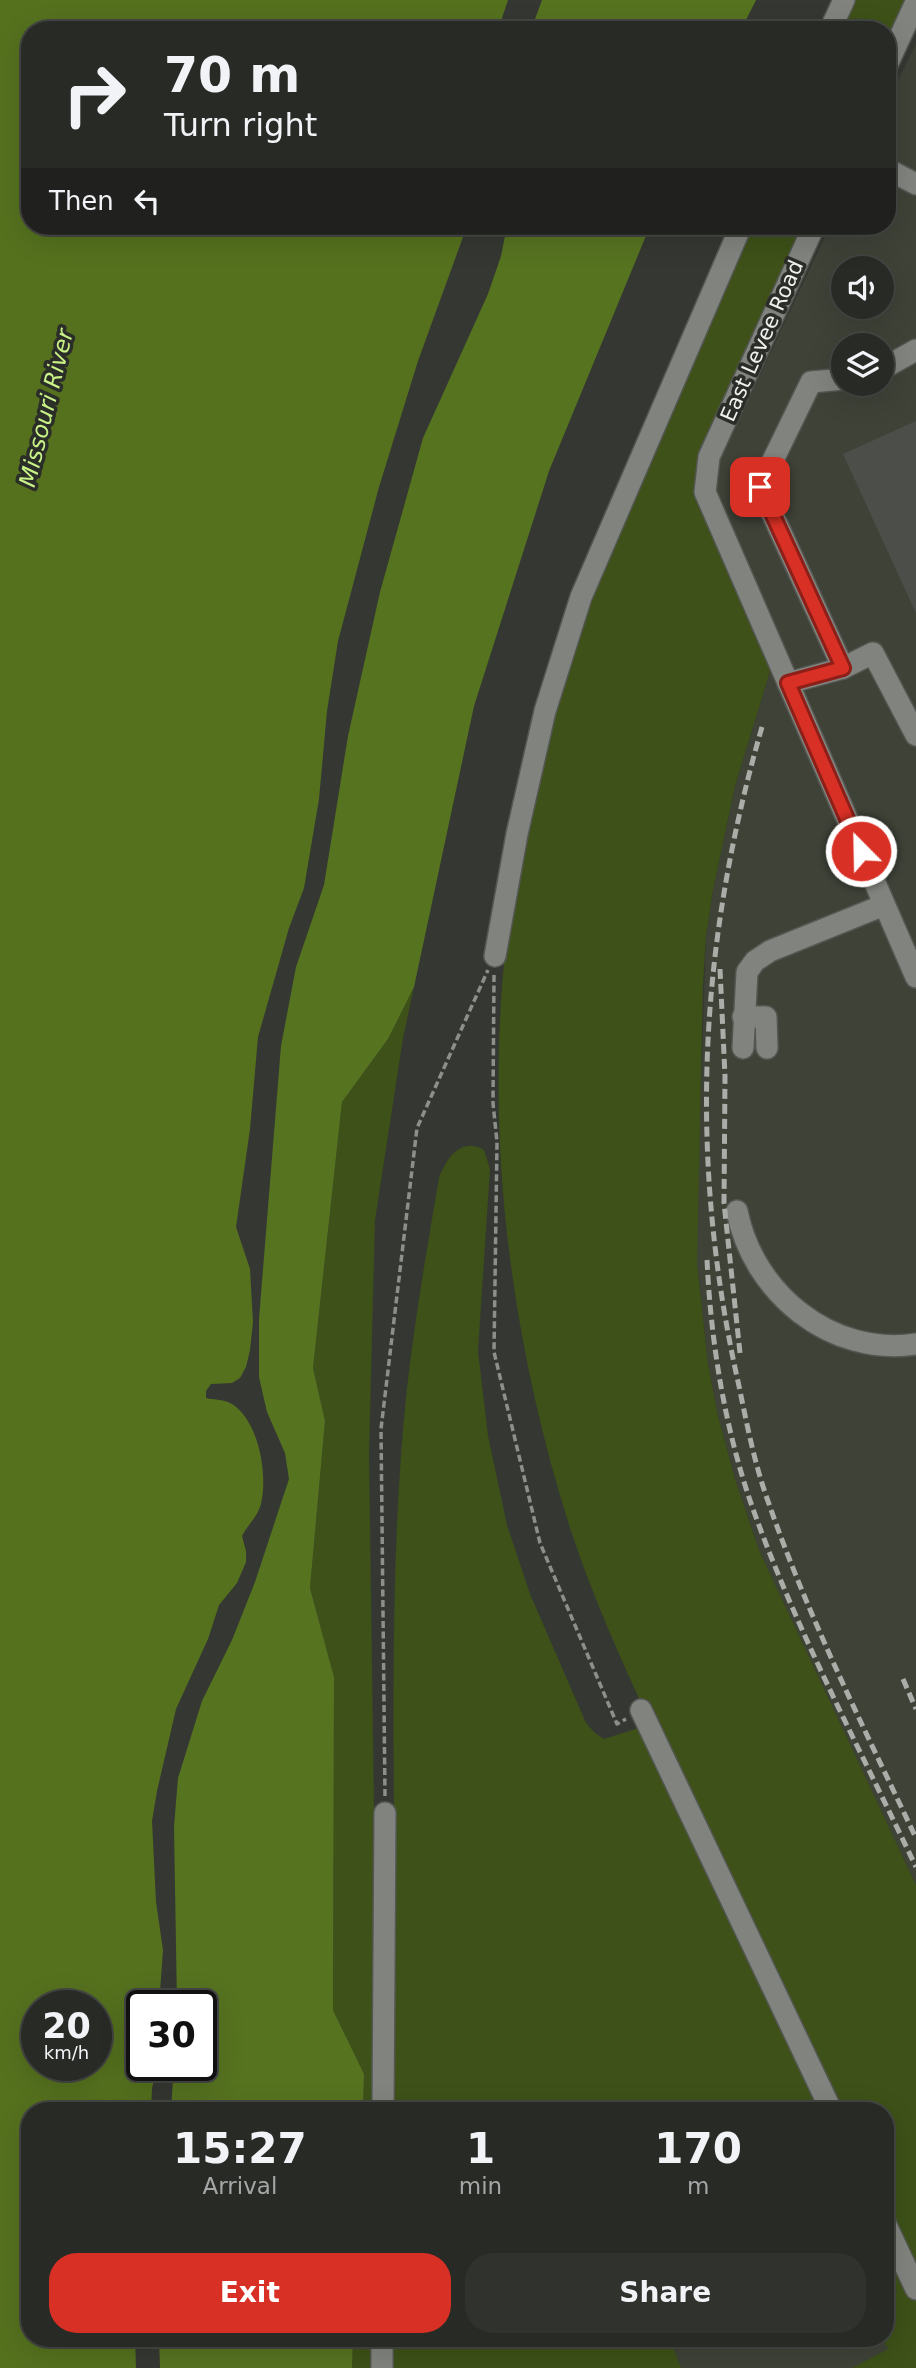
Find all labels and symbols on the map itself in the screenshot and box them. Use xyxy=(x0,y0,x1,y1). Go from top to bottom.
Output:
street label: East Levee Road xyxy=(716,257,808,425)
water label: Missouri River xyxy=(14,325,79,490)
pin xyxy=(730,457,790,517)
position arrow xyxy=(824,814,898,888)
speed limit sign: 30 xyxy=(126,1990,217,2081)

